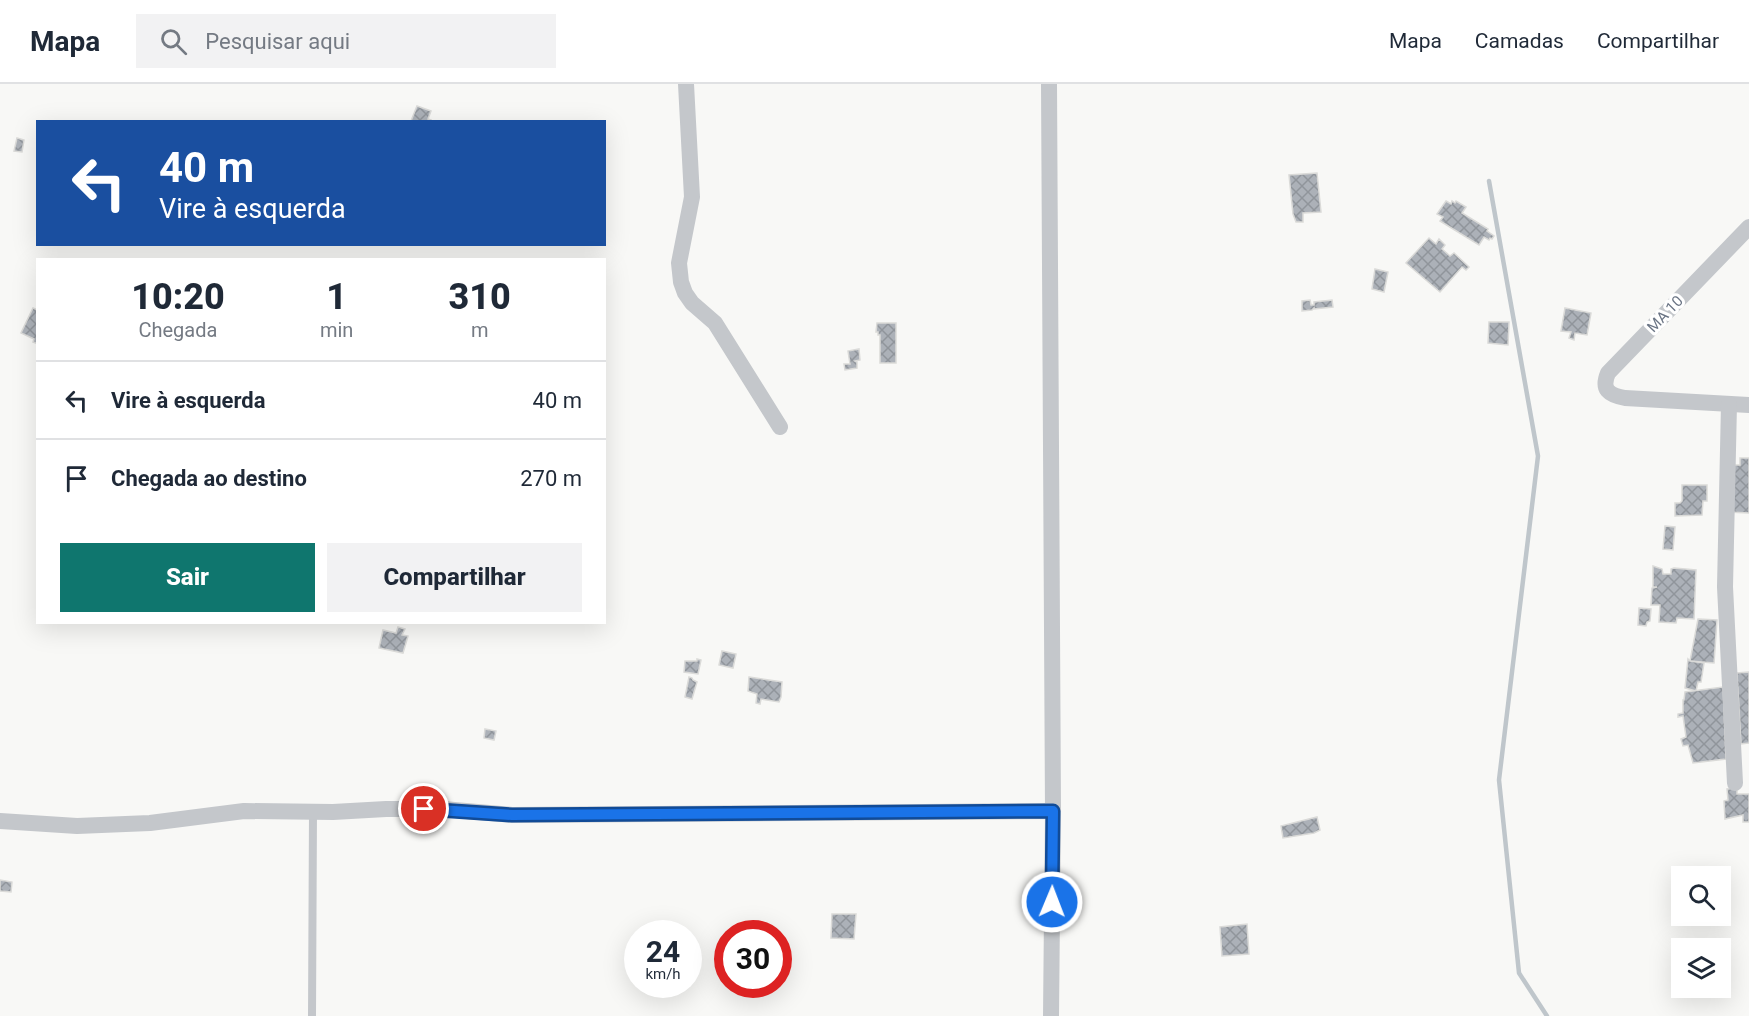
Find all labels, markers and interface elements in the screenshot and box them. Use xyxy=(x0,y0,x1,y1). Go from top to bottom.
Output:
search box xyxy=(136,14,556,68)
text: Mapa xyxy=(30,25,100,58)
icon: search xyxy=(157,25,190,58)
text: Pesquisar aqui xyxy=(205,29,350,54)
text: Mapa xyxy=(1389,29,1442,53)
text: Camadas xyxy=(1475,29,1564,53)
text: Compartilhar xyxy=(1597,29,1719,53)
text: 40 m xyxy=(159,143,254,192)
icon: left xyxy=(60,144,138,222)
text: Vire à esquerda xyxy=(159,193,346,225)
text: 10:20 xyxy=(131,276,225,318)
text: 1 xyxy=(326,276,347,318)
text: 310 xyxy=(449,276,511,318)
street label: MA 10 xyxy=(1643,292,1687,336)
text: Chegada xyxy=(138,318,217,342)
text: min xyxy=(320,318,353,342)
text: m xyxy=(471,318,488,342)
icon: left xyxy=(60,384,93,417)
text: Vire à esquerda xyxy=(111,388,265,413)
text: 40 m xyxy=(533,388,582,413)
icon: arrive xyxy=(60,462,93,495)
text: Chegada ao destino xyxy=(111,466,307,491)
text: 270 m xyxy=(520,466,582,491)
button: Sair xyxy=(60,543,315,612)
button: Compartilhar xyxy=(327,543,582,612)
pin xyxy=(398,783,449,834)
icon: arrive xyxy=(407,792,440,825)
map controls xyxy=(1671,866,1731,998)
button: search xyxy=(1671,866,1731,926)
position arrow xyxy=(1020,870,1084,934)
speed limit sign: 30 xyxy=(714,920,792,998)
text: 24 xyxy=(646,934,680,969)
button: layers xyxy=(1671,938,1731,998)
text: km/h xyxy=(645,965,681,983)

